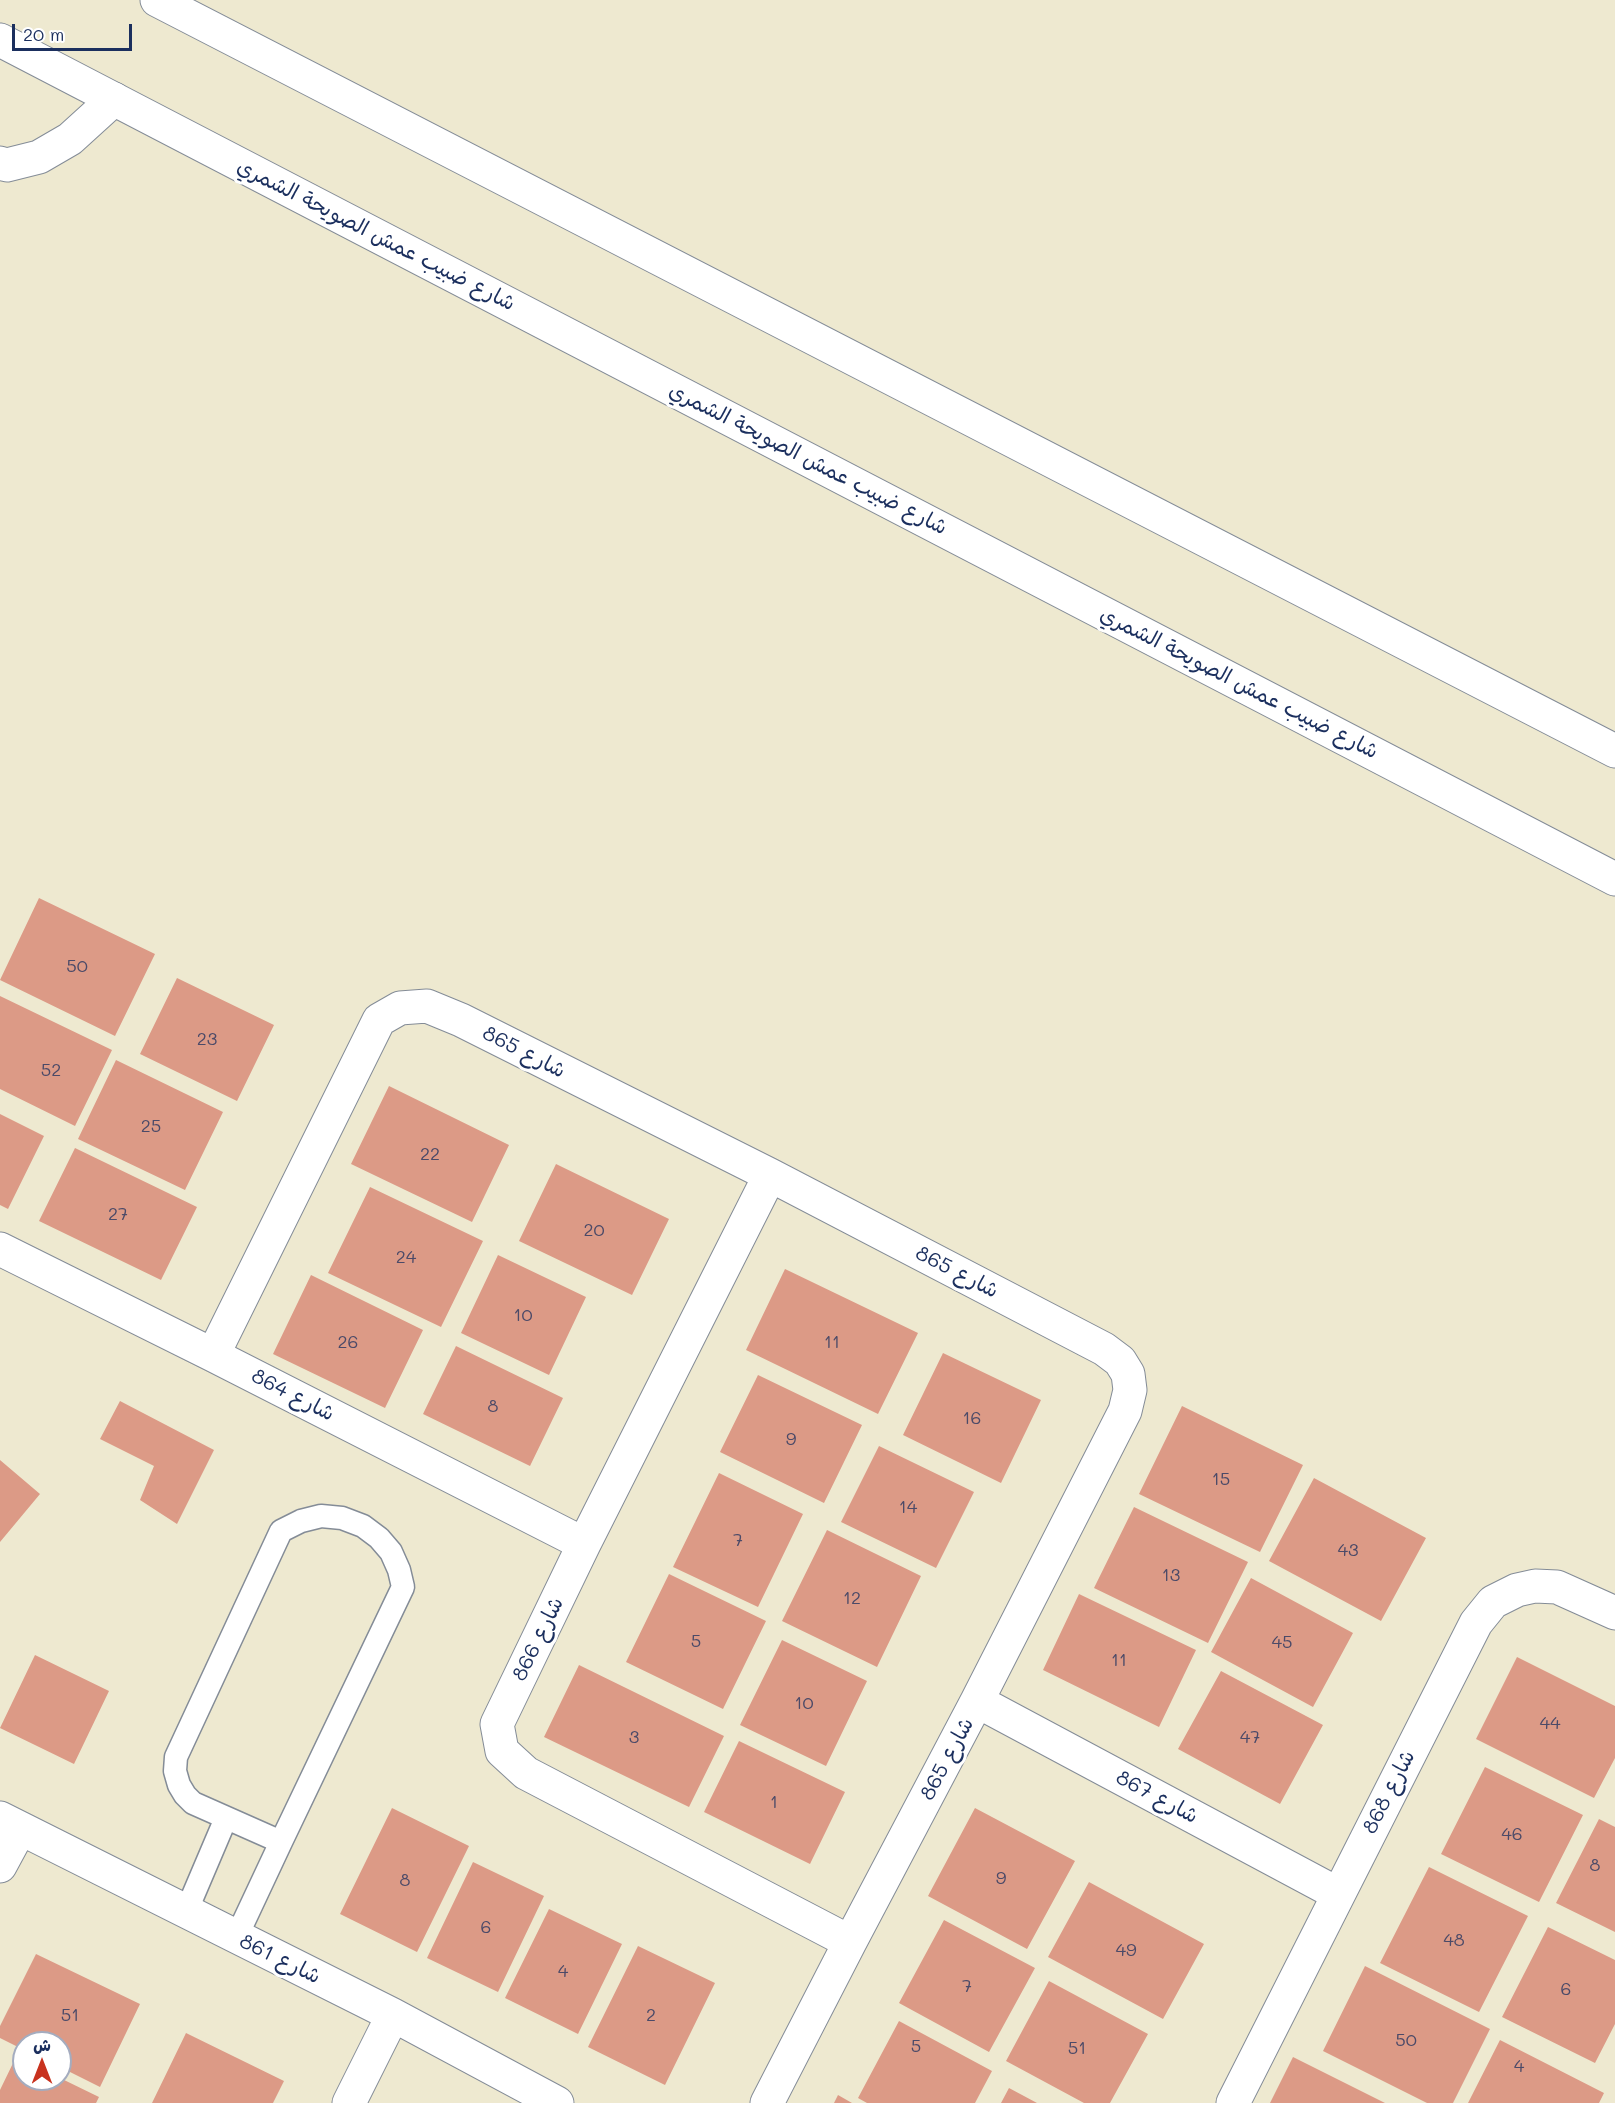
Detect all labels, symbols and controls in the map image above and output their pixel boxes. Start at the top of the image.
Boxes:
scale bar [15,12,135,50]
text: 20 m [23,22,64,46]
street label: شارع ضبيب عمش الصويحة الشمري [233,154,519,316]
street label: شارع ضبيب عمش الصويحة الشمري [665,378,951,540]
street label: شارع ضبيب عمش الصويحة الشمري [1096,602,1382,764]
house number: 50 [66,955,88,977]
street label: شارع 865 [478,1020,570,1084]
house number: 23 [197,1028,217,1050]
house number: 52 [41,1059,61,1081]
house number: 25 [141,1115,161,1137]
house number: 22 [420,1143,440,1165]
house number: 27 [108,1203,128,1225]
house number: 20 [583,1219,605,1241]
street label: شارع 865 [911,1240,1003,1304]
house number: 24 [396,1246,416,1268]
house number: 10 [513,1304,533,1326]
house number: 26 [338,1331,358,1353]
house number: 11 [824,1331,840,1353]
street label: شارع 864 [247,1363,339,1427]
house number: 8 [488,1395,498,1417]
house number: 16 [963,1407,981,1429]
house number: 9 [786,1428,796,1450]
house number: 15 [1212,1468,1230,1490]
house number: 14 [899,1496,917,1518]
house number: 7 [733,1529,743,1551]
house number: 43 [1337,1539,1359,1561]
house number: 13 [1162,1564,1180,1586]
house number: 12 [843,1587,861,1609]
street label: شارع 866 [507,1593,569,1685]
house number: 5 [691,1630,701,1652]
house number: 45 [1271,1631,1293,1653]
house number: 11 [1111,1649,1127,1671]
house number: 10 [794,1692,814,1714]
house number: 44 [1539,1712,1561,1734]
street label: شارع 865 [915,1713,979,1805]
house number: 3 [629,1726,639,1748]
house number: 47 [1240,1726,1260,1748]
street label: شارع 868 [1357,1746,1421,1838]
street label: شارع 867 [1112,1765,1202,1829]
house number: 1 [770,1791,778,1813]
house number: 46 [1501,1823,1523,1845]
house number: 8 [1590,1854,1600,1876]
house number: 9 [996,1867,1006,1889]
house number: 8 [400,1869,410,1891]
house number: 6 [481,1916,491,1938]
street label: شارع 861 [235,1929,325,1989]
house number: 48 [1443,1929,1465,1951]
house number: 49 [1115,1939,1137,1961]
house number: 4 [558,1960,568,1982]
house number: 7 [962,1975,972,1997]
house number: 6 [1561,1978,1571,2000]
house number: 51 [61,2004,79,2026]
house number: 2 [646,2004,656,2026]
house number: 50 [1395,2029,1417,2051]
north arrow [12,2031,72,2091]
text: ش [33,2034,51,2055]
house number: 5 [911,2035,921,2057]
house number: 51 [1068,2037,1086,2059]
house number: 4 [1514,2055,1524,2077]

